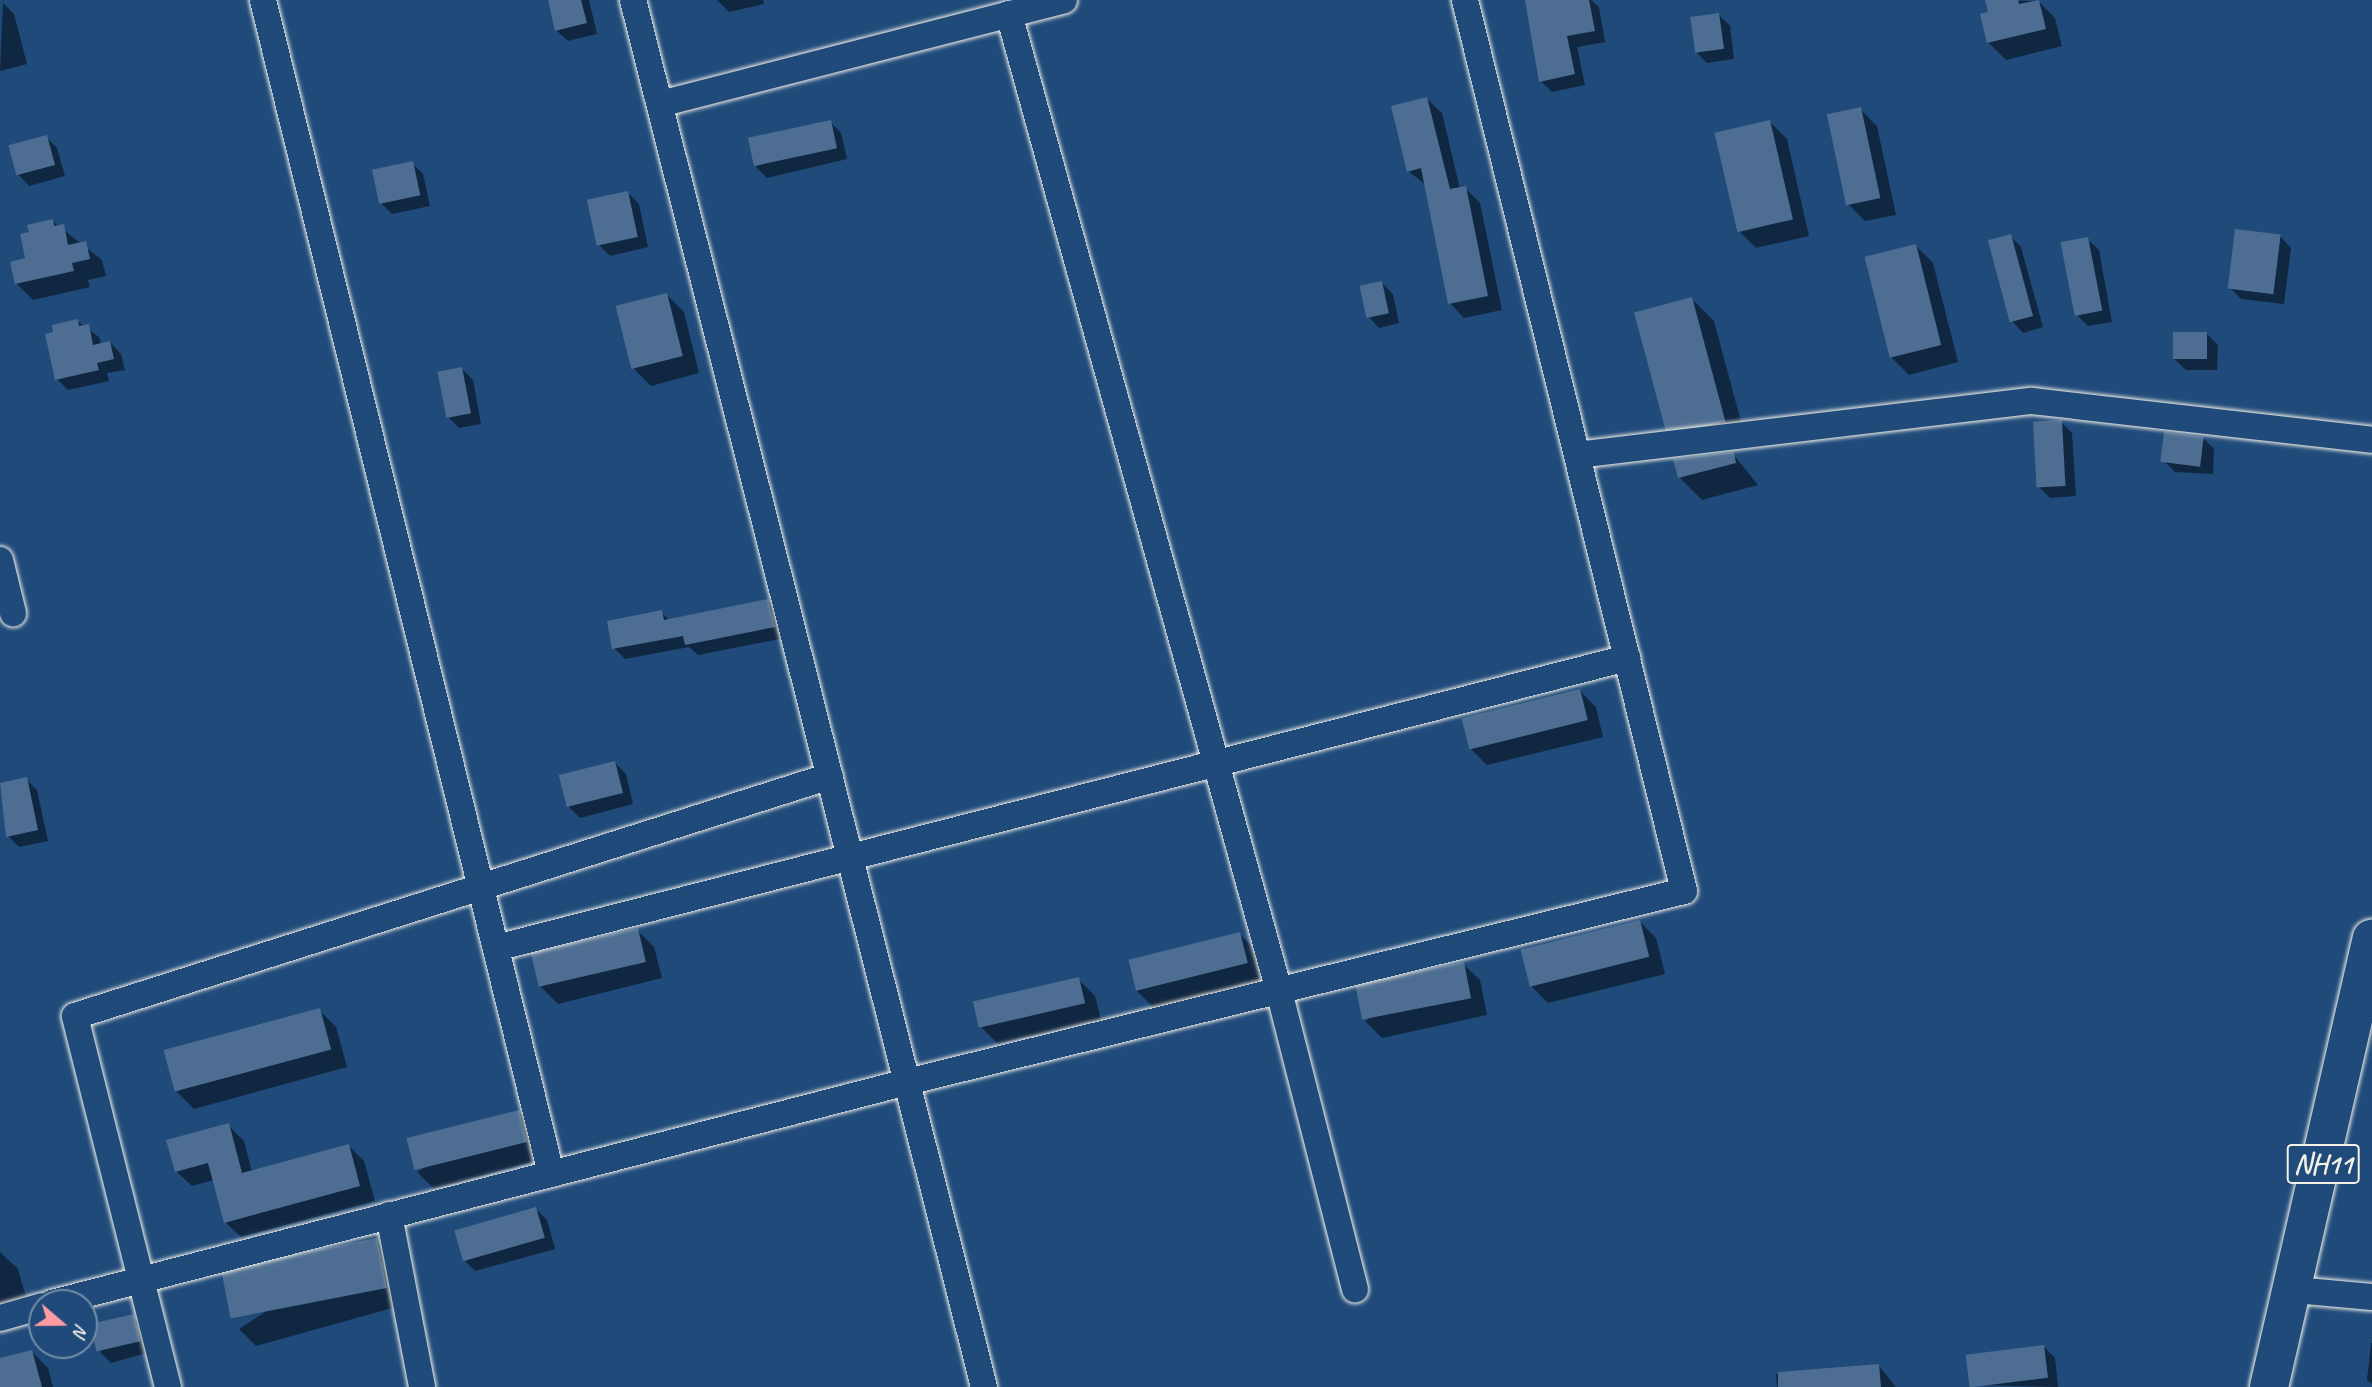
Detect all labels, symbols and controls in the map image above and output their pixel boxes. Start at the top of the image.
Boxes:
road number: NH11 [2286,1140,2360,1188]
north arrow [28,1289,98,1359]
text: N [68,1321,94,1340]

